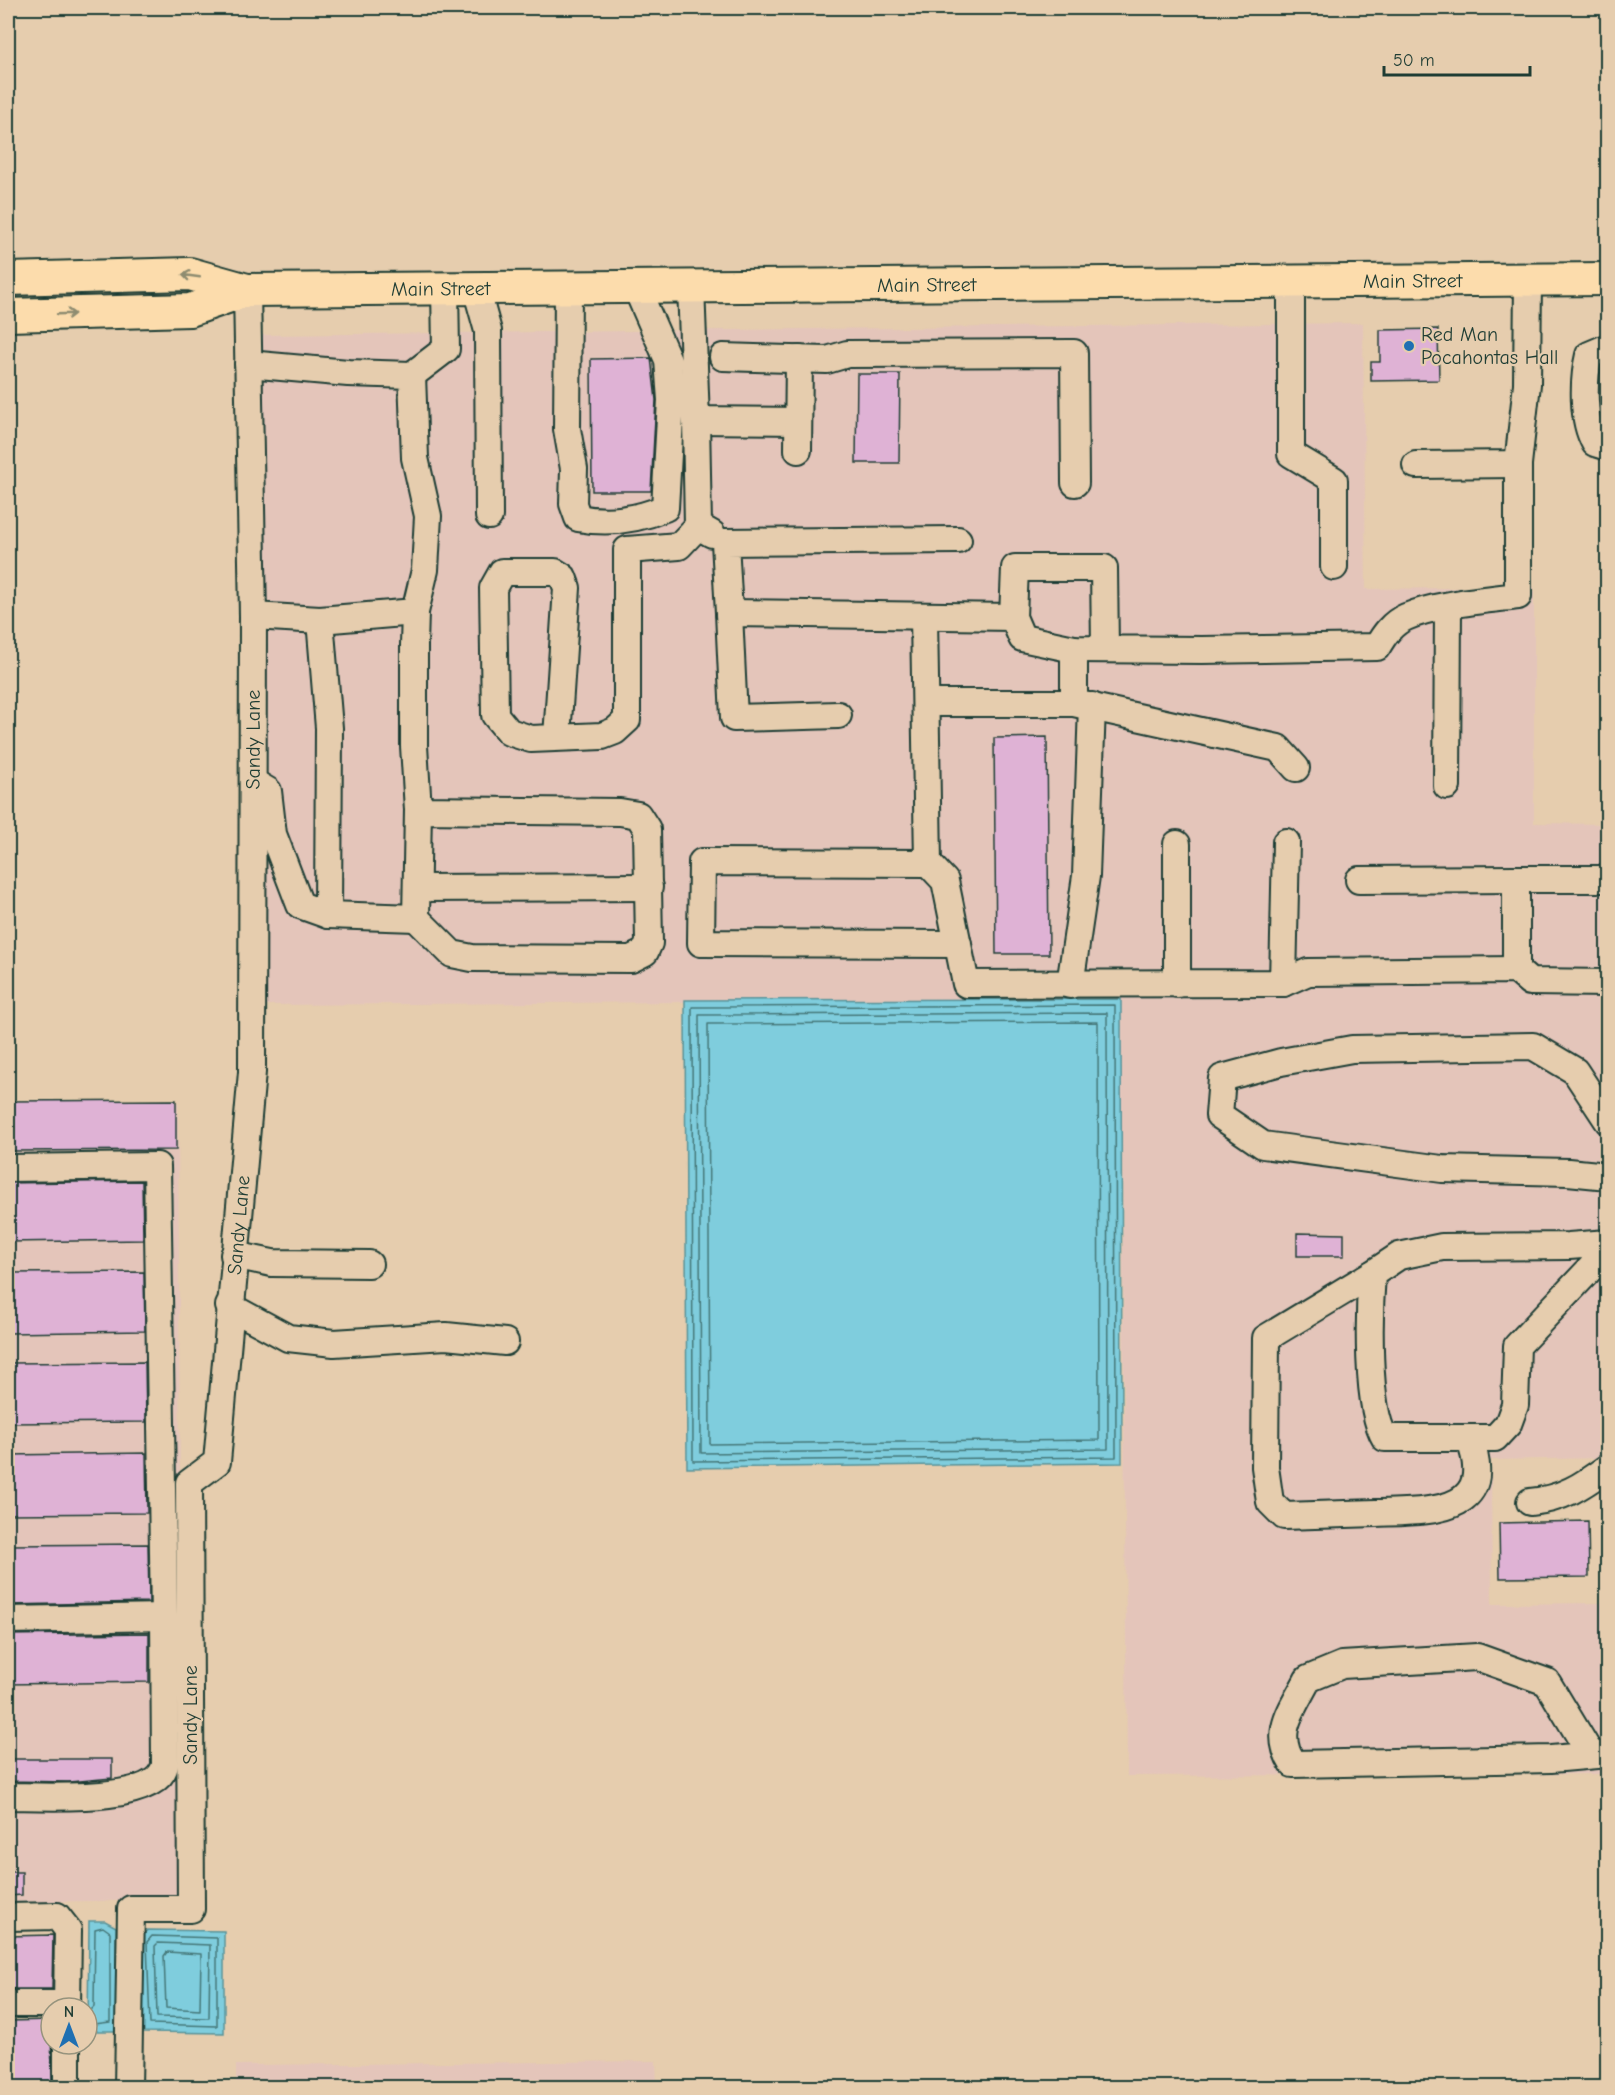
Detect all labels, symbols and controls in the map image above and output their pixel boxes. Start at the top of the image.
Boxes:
scale bar [1384,39,1530,77]
text: 50 m [1393,50,1435,71]
street label: Main Street [1363,269,1464,292]
one-way arrow [181,270,201,281]
street label: Main Street [877,273,978,296]
street label: Main Street [391,277,492,300]
one-way arrow [55,308,75,319]
place label: Red Man Pocahontas Hall [1421,323,1558,369]
marker: Red Man Pocahontas Hall [1402,339,1416,353]
street label: Sandy Lane [241,690,264,790]
street label: Sandy Lane [222,1174,254,1276]
street label: Sandy Lane [179,1665,202,1765]
north arrow [39,1996,99,2056]
text: N [64,2003,74,2021]

